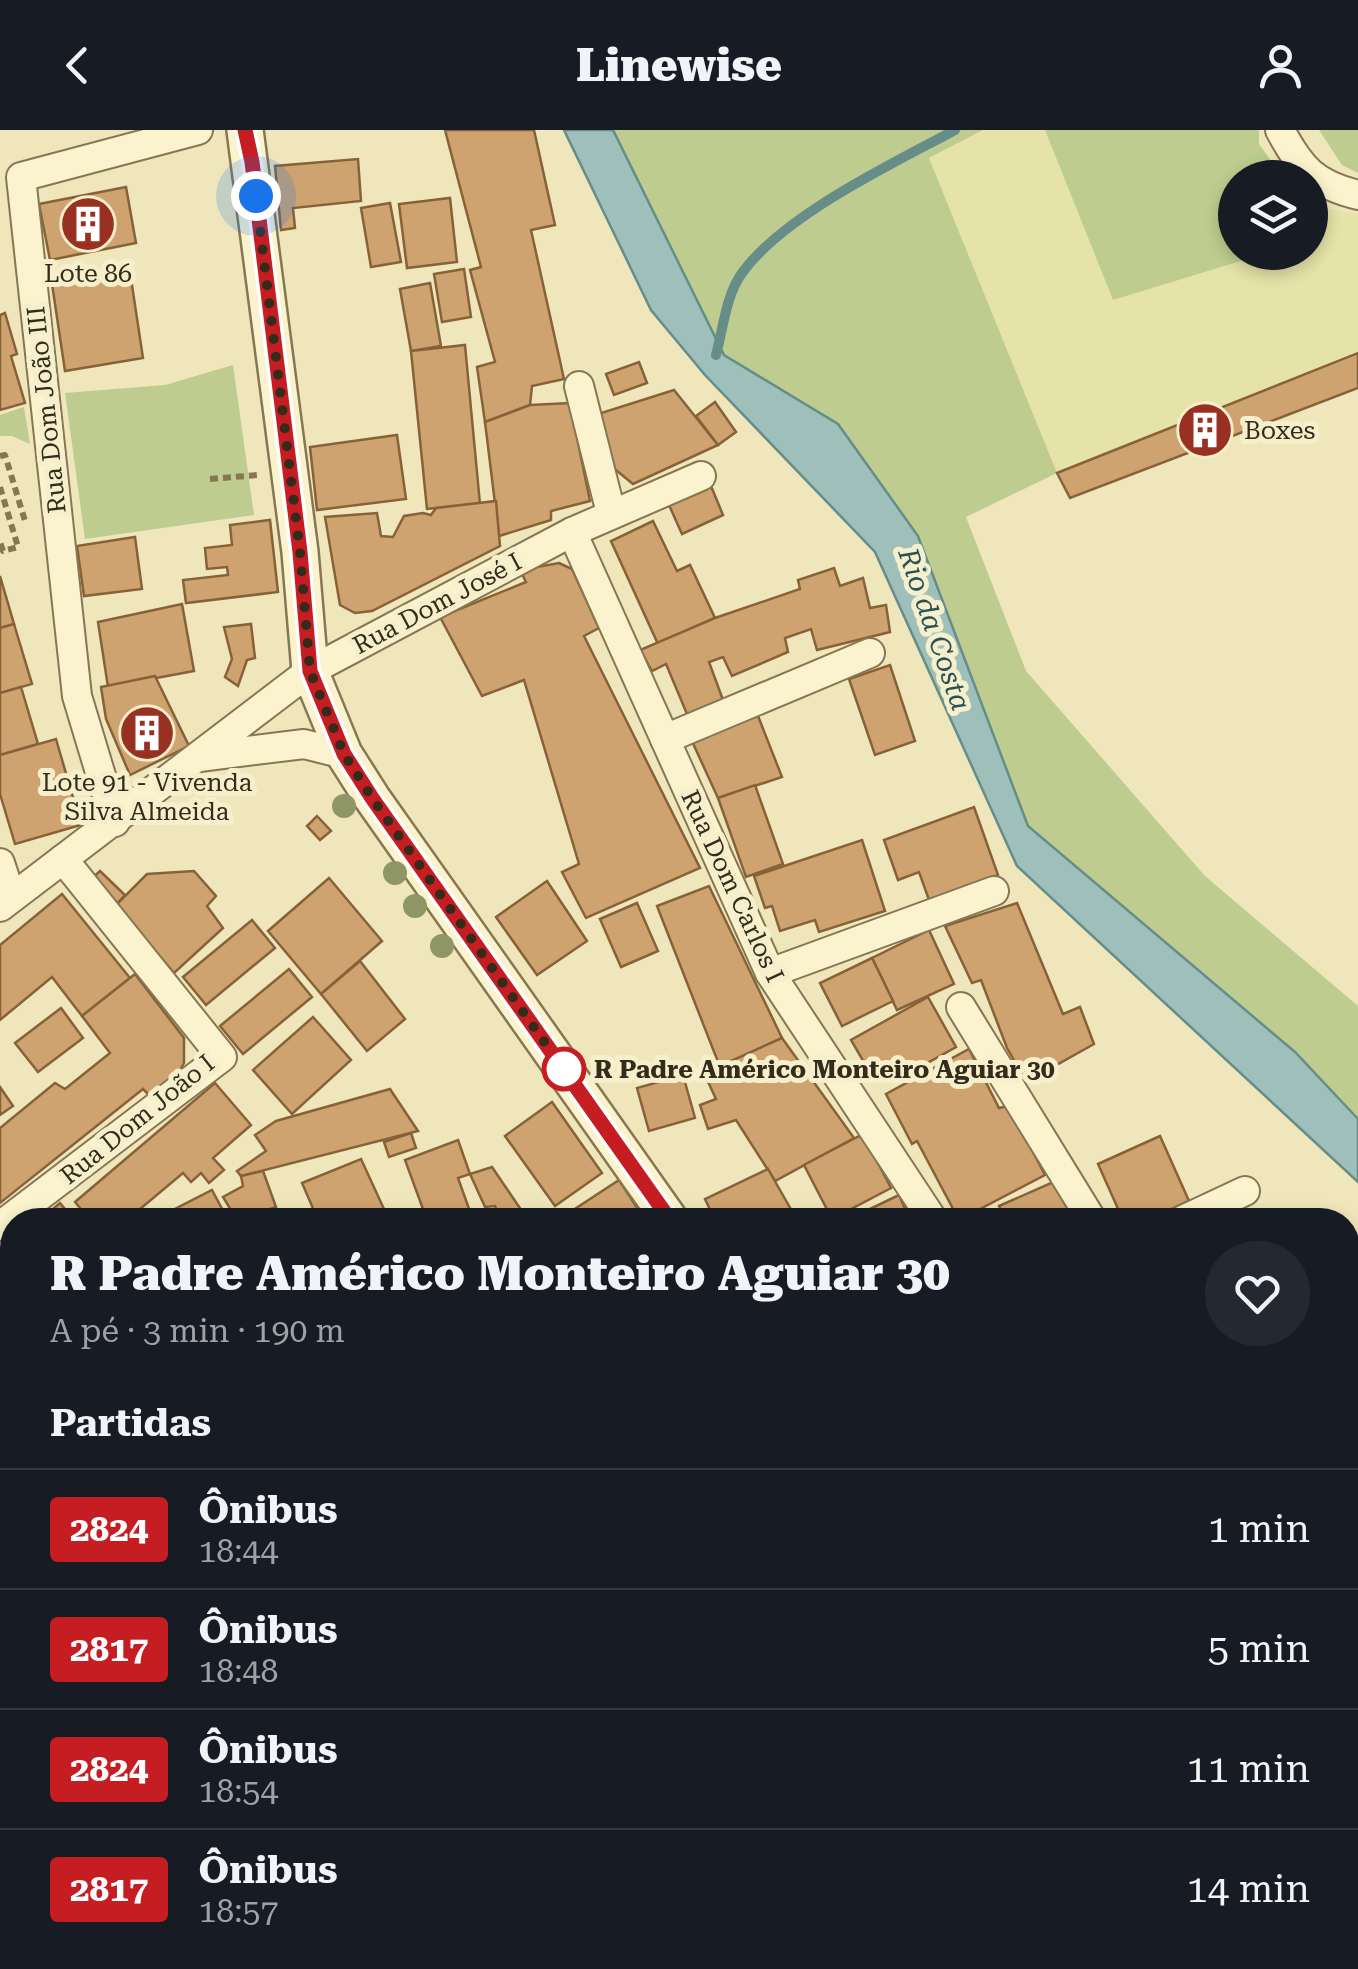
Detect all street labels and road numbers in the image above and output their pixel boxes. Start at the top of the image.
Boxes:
street label: Rua Dom João III [21,305,72,515]
street label: Rua Dom José I [348,547,526,660]
street label: Rua Dom Carlos I [675,786,790,987]
street label: Rua Dom João I [55,1048,220,1190]

